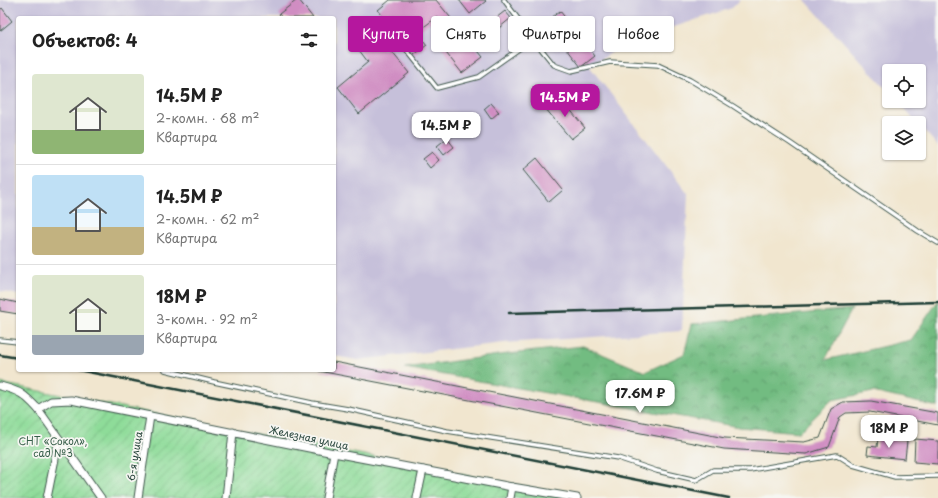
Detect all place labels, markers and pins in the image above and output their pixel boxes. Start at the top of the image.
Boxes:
pin: 14.5M ₽ [528,84,602,118]
pin: 14.5M ₽ [409,112,483,146]
pin: 17.6M ₽ [603,380,677,414]
pin: 18M ₽ [861,415,917,449]

